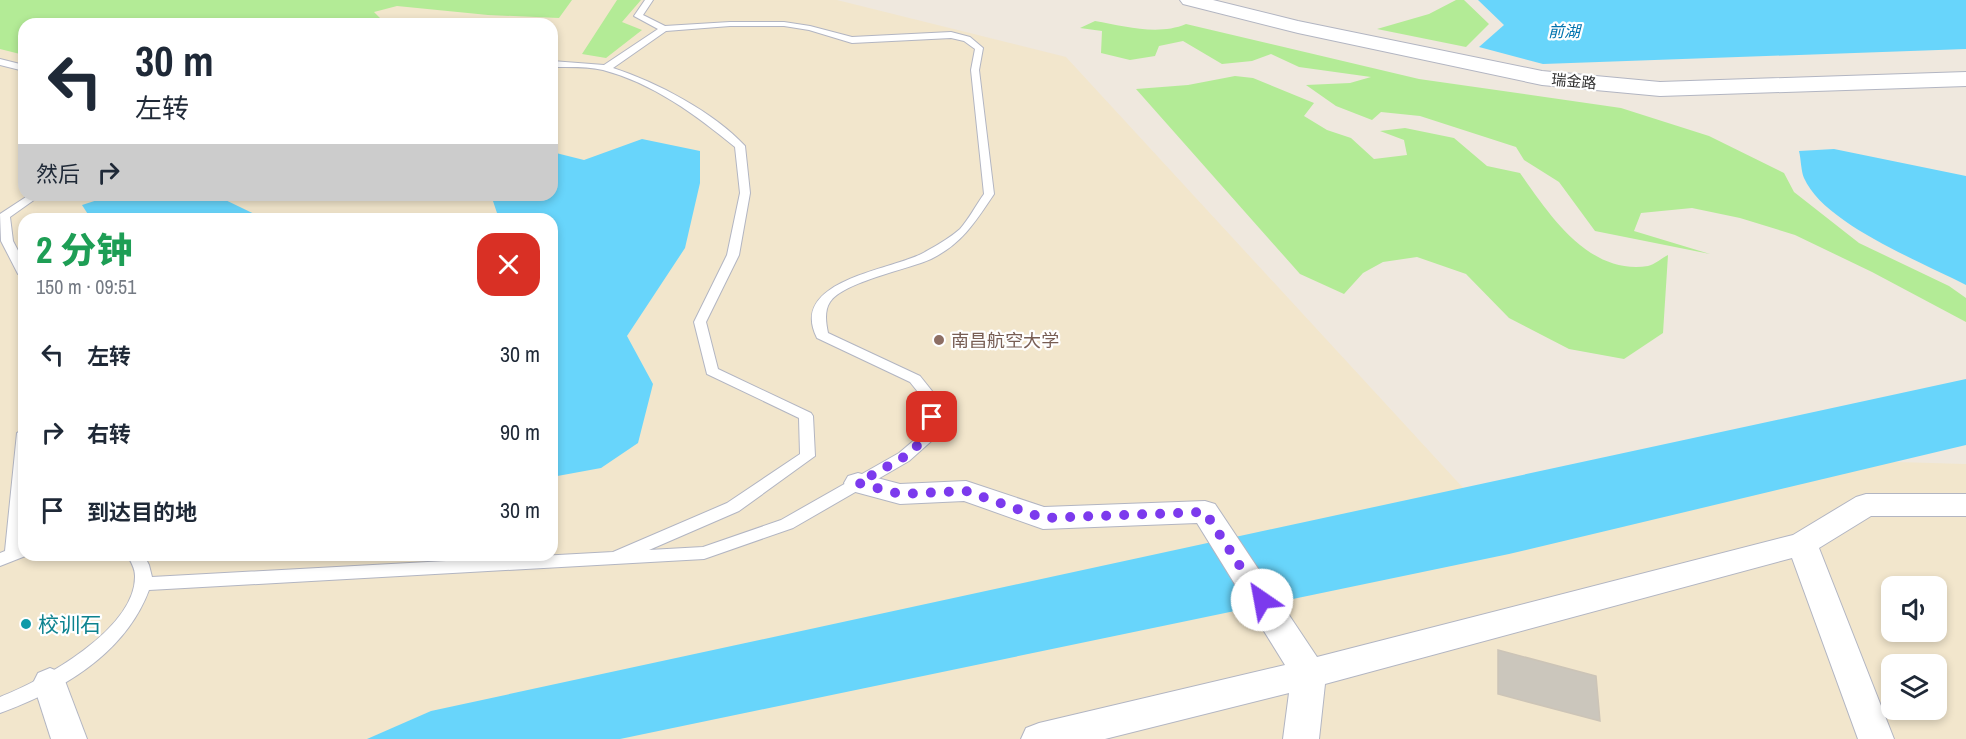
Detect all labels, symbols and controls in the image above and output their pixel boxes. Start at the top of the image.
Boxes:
water label: 前湖 [1548,20,1583,42]
text: 30 m [135,33,214,89]
icon: left [36,42,114,120]
street label: 瑞金路 [1551,69,1597,93]
text: 左转 [135,90,189,126]
icon: right [92,156,125,189]
text: 然后 [36,159,80,189]
text: 2 分钟 [36,226,133,274]
button: close [477,233,540,296]
text: 150 m · 09:51 [36,273,136,300]
place label: 南昌航空大学 [951,328,1059,353]
marker: 南昌航空大学 [932,333,946,347]
icon: left [36,338,69,371]
text: 30 m [500,339,540,369]
text: 左转 [87,341,131,371]
pin [906,391,957,442]
icon: arrive [915,400,948,433]
icon: right [36,416,69,449]
text: 90 m [500,417,540,447]
text: 右转 [87,419,131,449]
icon: arrive [36,494,69,527]
text: 30 m [500,495,540,525]
text: 到达目的地 [87,497,197,527]
position arrow [1230,568,1294,632]
map controls [1881,576,1947,720]
button: sound [1881,576,1947,642]
place label: 校训石 [38,610,101,639]
marker: 校训石 [19,617,33,631]
button: layers [1881,654,1947,720]

